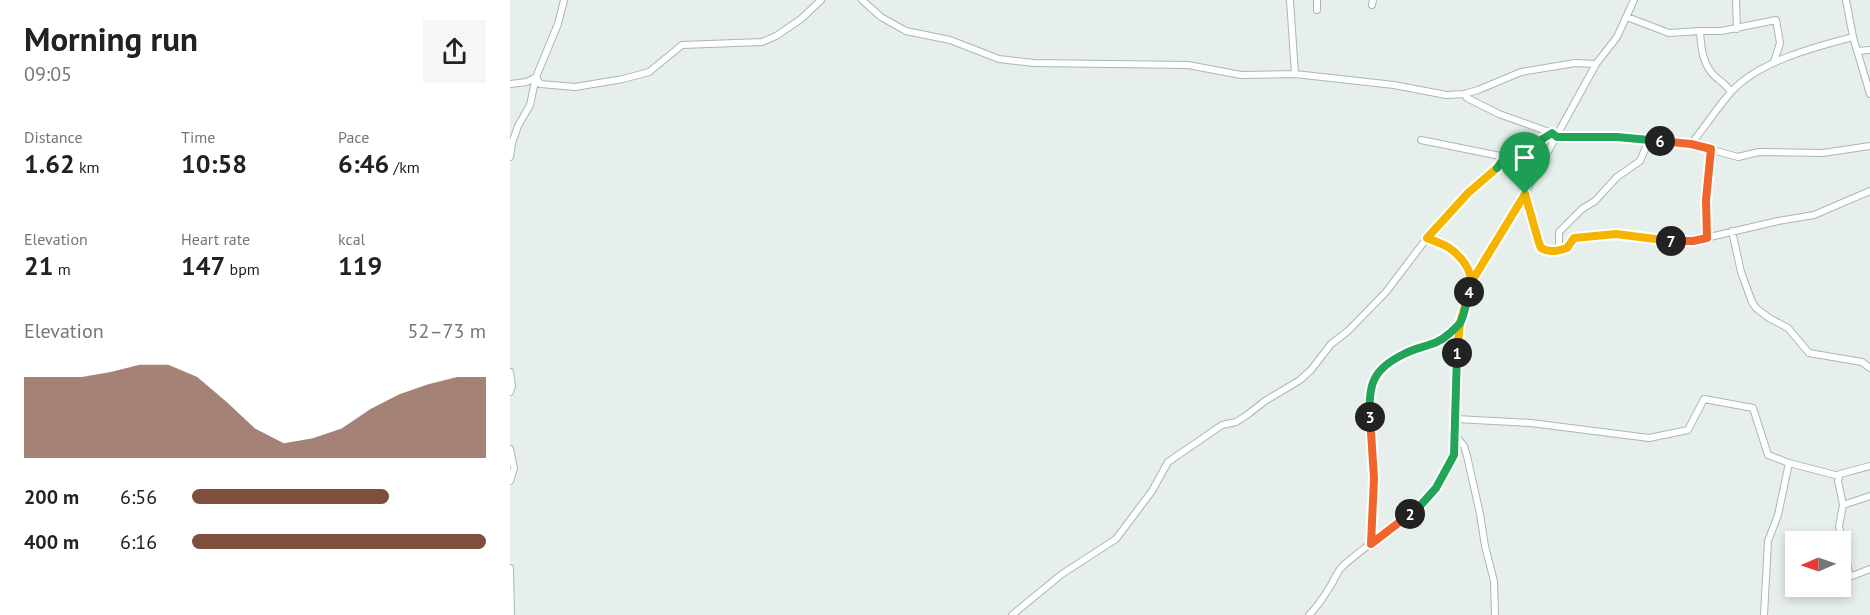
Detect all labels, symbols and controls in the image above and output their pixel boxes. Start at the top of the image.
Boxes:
text: Morning run [24,17,198,60]
button: share [423,20,486,83]
text: 09:05 [24,61,72,87]
pin: 6 [1645,126,1675,156]
text: Distance [24,127,83,147]
text: Time [181,127,215,147]
text: Pace [338,127,369,147]
text: 6 [1655,131,1665,151]
pin [1499,132,1550,194]
icon: arrive [1508,141,1541,174]
text: 1.62 [24,147,75,180]
text: 10:58 [181,147,247,180]
text: 6:46 [338,147,389,180]
text: km [75,157,100,177]
text: /km [389,157,420,177]
pin: 7 [1656,226,1686,256]
text: Elevation [24,229,88,249]
text: Heart rate [181,229,250,249]
text: kcal [338,229,365,249]
text: 7 [1666,231,1676,251]
text: 21 [24,249,53,282]
text: 147 [181,249,225,282]
text: 119 [338,249,382,282]
text: m [53,259,71,279]
text: bpm [225,259,260,279]
pin: 4 [1454,277,1484,307]
text: 4 [1464,282,1474,302]
text: Elevation [24,318,104,344]
text: 52–73 m [408,318,486,344]
pin: 1 [1442,338,1472,368]
text: 1 [1452,343,1462,363]
pin: 3 [1355,402,1385,432]
text: 3 [1365,407,1375,427]
text: 200 m [24,484,79,510]
text: 6:56 [120,484,157,510]
pin: 2 [1395,499,1425,529]
text: 2 [1405,504,1415,524]
text: 400 m [24,529,79,555]
text: 6:16 [120,529,157,555]
north arrow [1785,531,1851,597]
map controls [1785,531,1851,597]

